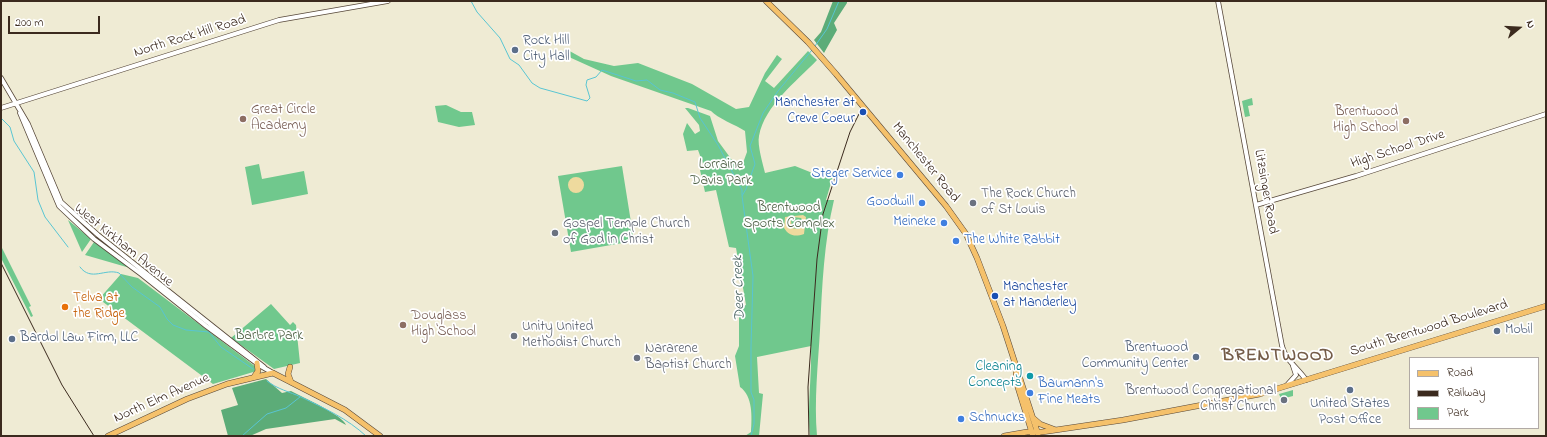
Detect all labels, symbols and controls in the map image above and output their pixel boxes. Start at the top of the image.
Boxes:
scale bar [10,8,102,34]
north arrow [1499,8,1539,48]
street label: North Rock Hill Road [132,12,248,62]
text: 200 m [15,14,44,32]
text: N [1522,18,1539,30]
place label: Rock Hill City Hall [523,34,570,66]
marker: Rock Hill City Hall [510,45,520,55]
place label: Manchester at Creve Coeur [775,96,855,128]
place label: Great Circle Academy [251,103,316,136]
place label: Brentwood High School [1333,105,1398,138]
marker: Manchester at Creve Coeur [858,107,868,117]
marker: Great Circle Academy [238,114,248,124]
marker: Brentwood High School [1401,116,1411,126]
street label: Manchester Road [887,119,963,207]
street label: High School Drive [1349,127,1447,173]
street label: Litzsinger Road [1249,148,1281,236]
park label: Lorraine Davis Park [690,158,752,190]
place label: Steger Service [812,167,892,183]
marker: Steger Service [895,170,905,180]
place label: The Rock Church of St Louis [981,187,1076,220]
place label: Goodwill [866,195,914,211]
marker: Goodwill [917,198,927,208]
marker: The Rock Church of St Louis [968,198,978,208]
street label: West Kirkham Avenue [70,201,176,291]
park label: Brentwood Sports Complex [743,201,835,234]
place label: Meineke [893,215,936,231]
place label: Gospel Temple Church of God in Christ [563,217,690,250]
marker: Meineke [939,218,949,228]
marker: Gospel Temple Church of God in Christ [550,228,560,238]
place label: The White Rabbit [964,233,1060,249]
marker: The White Rabbit [951,236,961,246]
water label: Deer Creek [730,255,750,321]
place label: Manchester at Manderley [1003,280,1077,312]
place label: Telva at the Ridge [73,291,125,324]
marker: Manchester at Manderley [990,291,1000,301]
street label: South Brentwood Boulevard [1348,297,1510,361]
marker: Telva at the Ridge [60,302,70,312]
place label: Douglass High School [411,309,476,342]
marker: Douglass High School [398,320,408,330]
place label: Unity United Methodist Church [522,320,621,352]
place label: Mobil [1505,323,1533,339]
marker: Mobil [1492,326,1502,336]
park label: Barbre Park [235,329,303,345]
place label: Bardol Law Firm, LLC [20,331,138,347]
marker: Unity United Methodist Church [509,331,519,341]
marker: Bardol Law Firm, LLC [7,334,17,344]
place label: Brentwood Community Center [1082,341,1188,374]
place label: Nararene Baptist Church [645,342,732,374]
district label: BRENTWOOD [1222,346,1334,368]
marker: Brentwood Community Center [1191,352,1201,362]
marker: Nararene Baptist Church [632,353,642,363]
legend [1409,357,1539,429]
place label: Cleaning Concepts [968,360,1022,392]
text: Road [1447,364,1473,382]
street label: North Elm Avenue [112,370,212,428]
marker: Cleaning Concepts [1025,371,1035,381]
place label: Baumann's Fine Meats [1038,377,1104,410]
place label: Brentwood Congregational Christ Church [1125,384,1276,416]
text: Railway [1447,384,1485,402]
marker: United States Post Office [1345,385,1355,395]
marker: Baumann's Fine Meats [1025,388,1035,398]
marker: Brentwood Congregational Christ Church [1279,395,1289,405]
place label: United States Post Office [1310,397,1390,430]
text: Park [1447,404,1469,422]
place label: Schnucks [969,411,1025,427]
marker: Schnucks [956,414,966,424]

